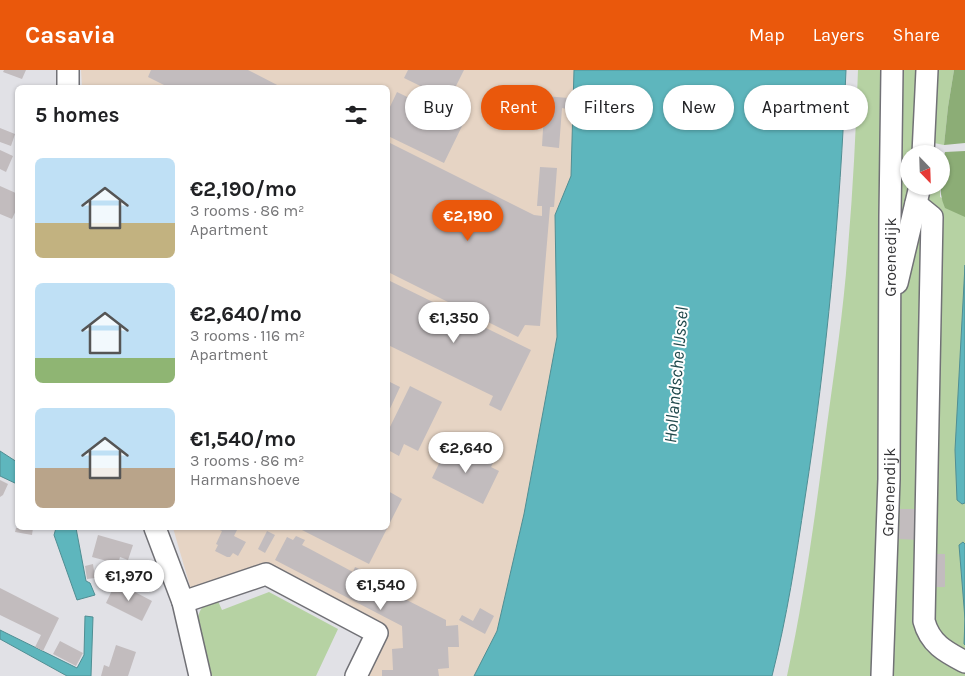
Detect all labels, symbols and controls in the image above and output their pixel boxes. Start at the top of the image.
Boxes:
text: Casavia [25,21,115,49]
text: Map [749,24,785,46]
text: Layers [813,24,865,46]
text: Share [893,24,940,46]
chip: Buy [405,85,471,130]
chip: Rent [481,85,555,130]
chip: Filters [565,85,653,130]
chip: New [663,85,734,130]
chip: Apartment [744,85,868,130]
icon: filters [342,101,370,129]
text: 5 homes [35,103,120,127]
north arrow [900,145,950,195]
map controls [900,145,950,195]
text: €2,190/mo [190,177,297,201]
icon: home [75,178,135,238]
pin: €2,190 [427,200,509,242]
text: 3 rooms · 86 m² [190,201,305,220]
text: €2,190 [443,206,493,225]
street label: Groenedijk [881,217,900,297]
text: Apartment [190,220,268,239]
text: €2,640/mo [190,302,302,326]
pin: €1,350 [413,302,495,344]
icon: home [75,303,135,363]
water label: Hollandsche IJssel [659,305,693,444]
text: €1,350 [429,308,479,327]
text: 3 rooms · 116 m² [190,326,305,345]
text: Apartment [190,345,268,364]
text: €1,540/mo [190,427,296,451]
icon: home [75,428,135,488]
pin: €2,640 [425,432,507,474]
text: €2,640 [439,438,493,457]
street label: Groenendijk [878,448,899,537]
text: 3 rooms · 86 m² [190,451,305,470]
text: Harmanshoeve [190,470,300,489]
pin: €1,970 [88,560,170,602]
text: €1,970 [105,566,153,585]
pin: €1,540 [340,568,422,611]
text: €1,540 [357,575,405,594]

